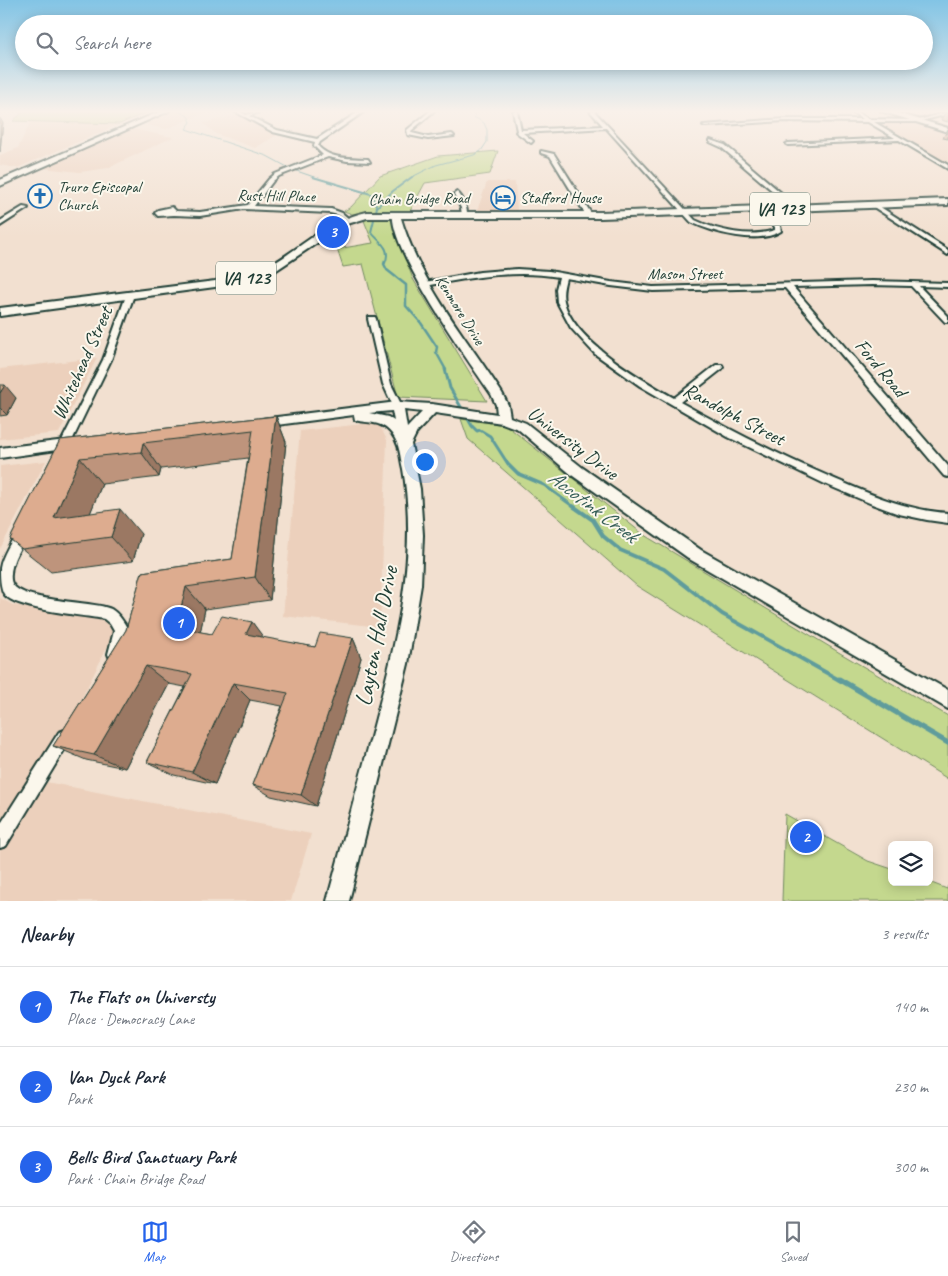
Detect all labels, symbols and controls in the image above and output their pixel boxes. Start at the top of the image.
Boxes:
search box [15,15,933,70]
icon: search [33,29,61,57]
text: Search here [73,31,150,55]
place label: Truro Episcopal Church [58,177,144,215]
church icon: Truro Episcopal Church [27,183,53,209]
street label: Rust Hill Place [237,185,317,207]
hotel icon: Stafford House [490,185,516,211]
street label: Chain Bridge Road [368,188,472,210]
place label: Stafford House [520,188,603,208]
road number: VA 123 [750,192,810,225]
pin: 3 [317,213,349,251]
road number: VA 123 [216,262,276,294]
street label: Mason Street [647,264,724,284]
street label: Kenmore Drive [431,271,490,350]
street label: Whitehead Street [46,300,119,424]
street label: Ford Road [849,334,915,405]
street label: Randolph Street [679,377,791,452]
street label: University Drive [523,401,625,486]
your location [412,449,438,475]
water label: Accotink Creek [543,464,645,550]
street label: Layton Hall Drive [348,561,405,708]
pin: 1 [163,604,195,642]
pin: 2 [790,818,822,856]
map controls [888,841,933,886]
button: layers [888,841,933,886]
text: Nearby [20,921,73,947]
text: 3 results [881,924,928,944]
text: The Flats on Universty [67,985,215,1009]
text: 1 [32,997,40,1017]
text: 140 m [894,997,928,1017]
text: Place · Democracy Lane [67,1009,194,1029]
text: Van Dyck Park [67,1065,165,1089]
text: 2 [32,1077,40,1097]
text: 230 m [894,1077,928,1097]
text: Park [67,1089,92,1109]
text: Bells Bird Sanctuary Park [67,1145,236,1169]
text: 3 [32,1157,40,1177]
text: 300 m [894,1157,928,1177]
text: Park · Chain Bridge Road [67,1169,204,1189]
tab: Map [141,1218,169,1265]
tab: Directions [450,1218,498,1265]
tab: Saved [779,1218,807,1265]

